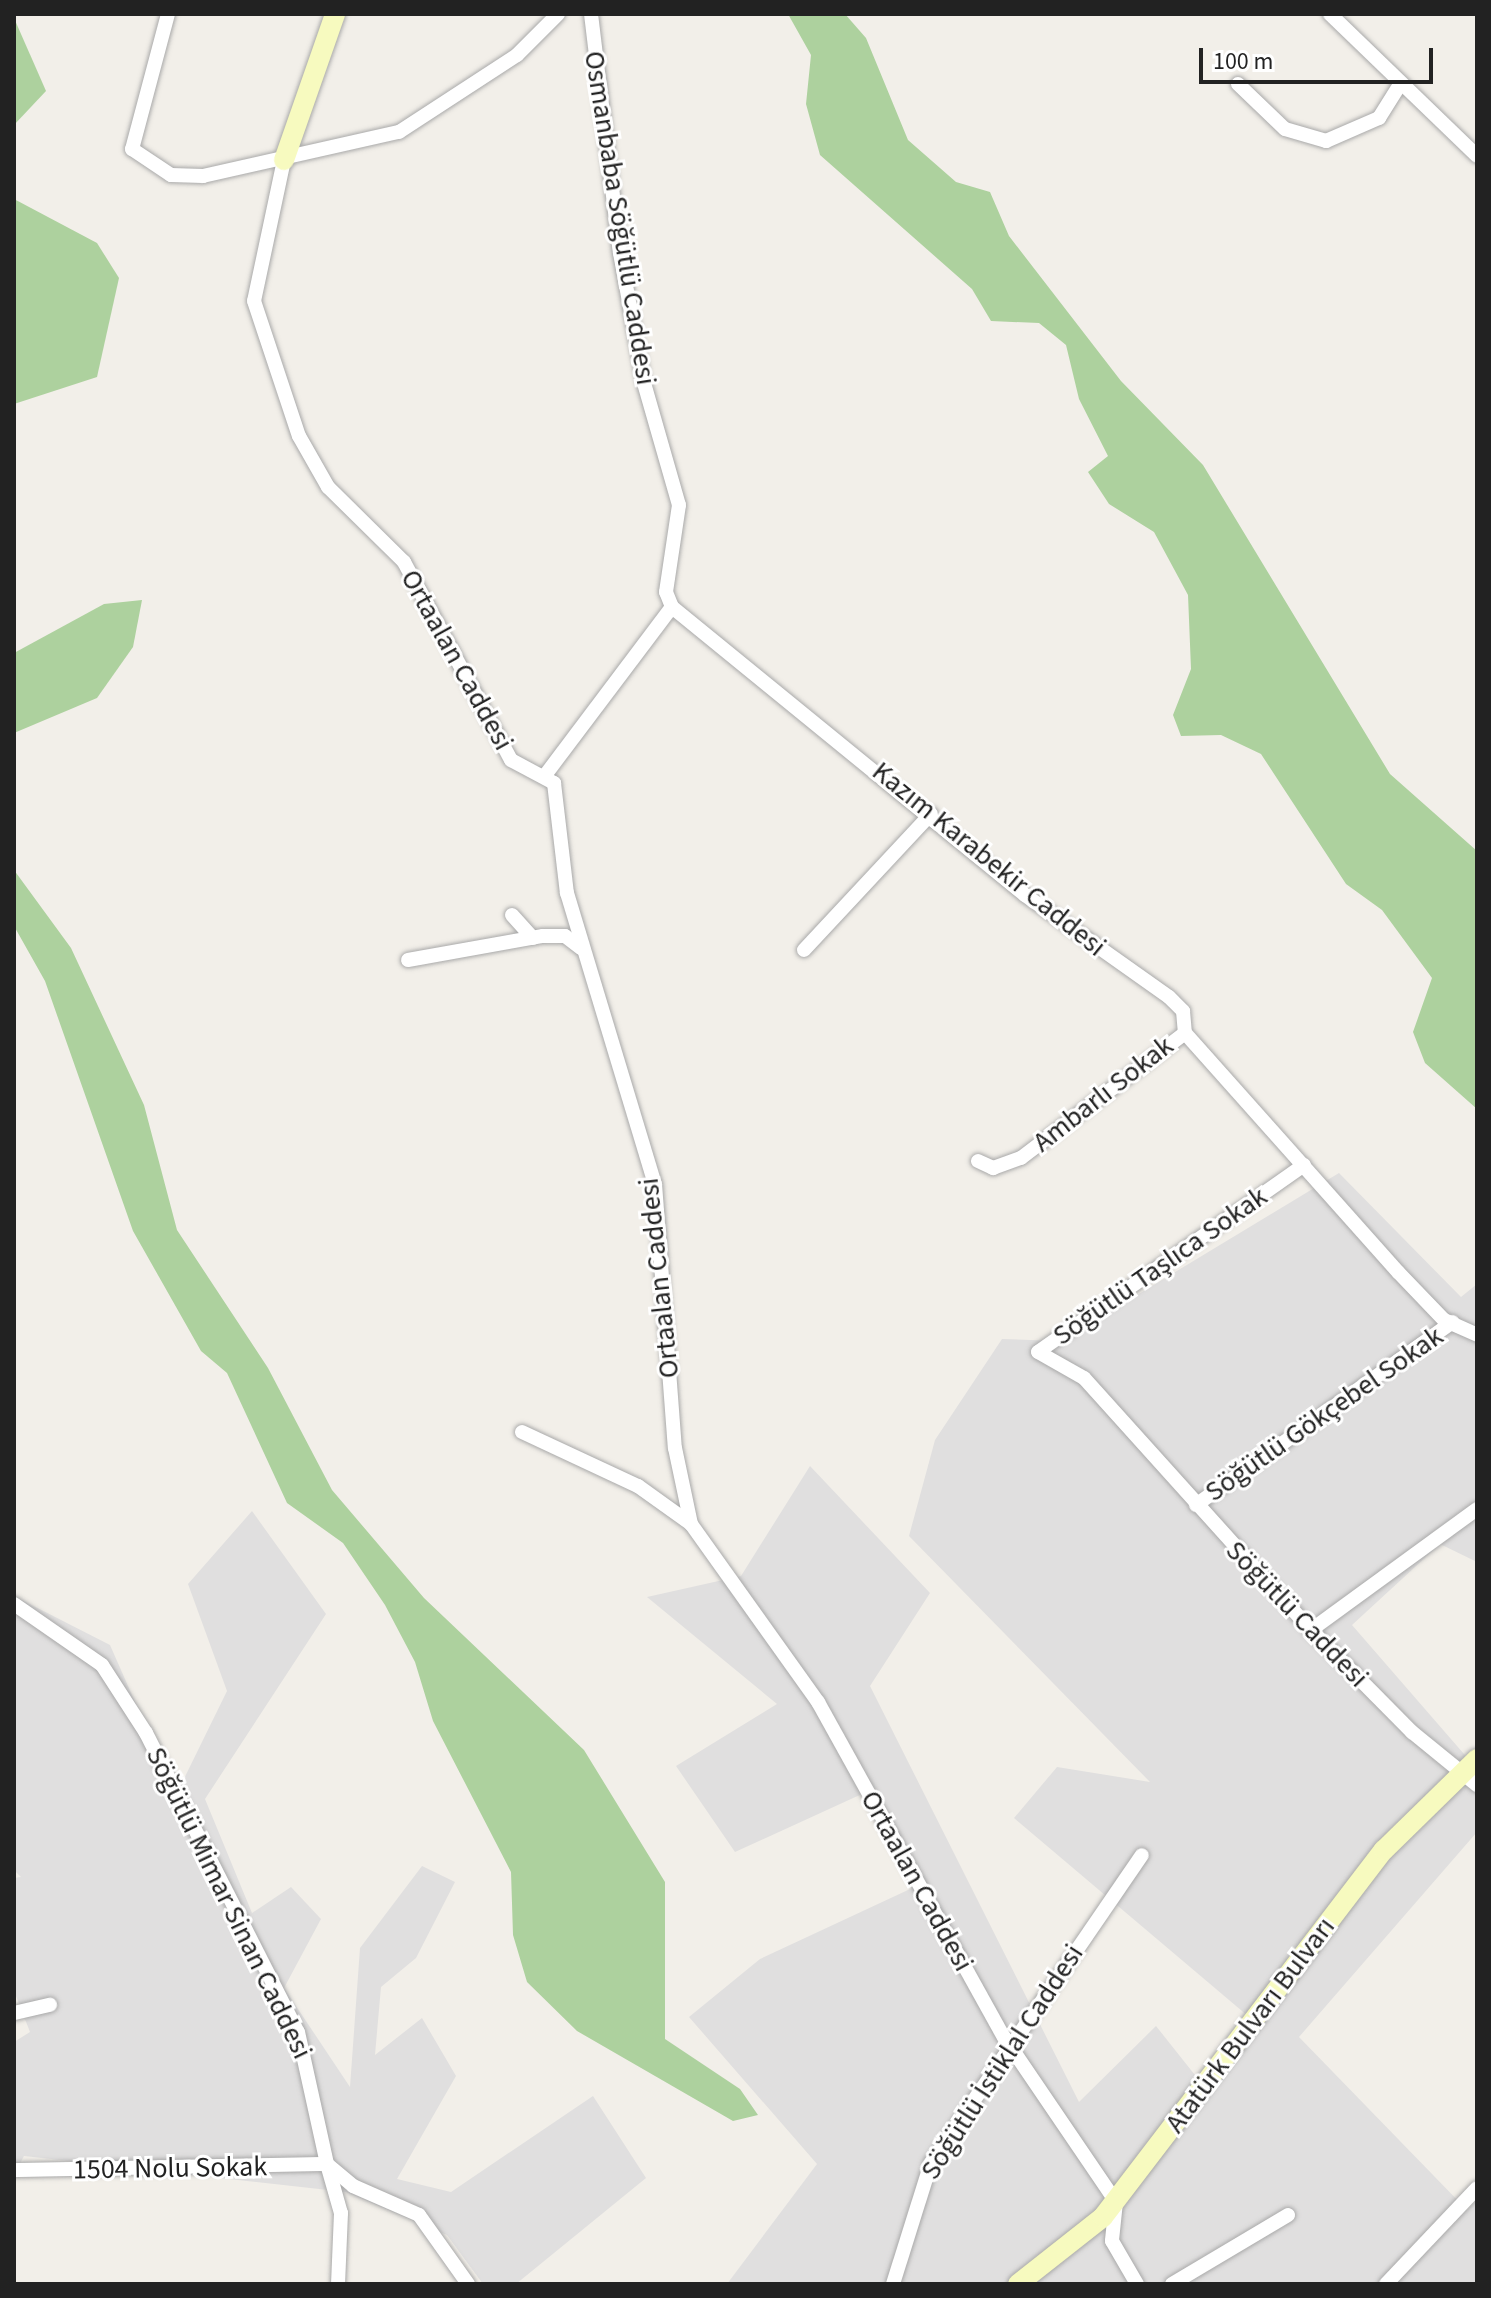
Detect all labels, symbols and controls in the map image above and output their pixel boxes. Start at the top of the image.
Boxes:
scale bar [1203,32,1437,82]
text: 100 m [1213,44,1273,79]
street label: Osmanbaba Söğütlü Caddesi [577,49,663,387]
street label: Ortaalan Caddesi [394,564,520,756]
street label: Kazım Karabekir Caddesi [866,755,1112,963]
street label: Ambarlı Sokak [1026,1029,1180,1159]
street label: Ortaalan Caddesi [632,1176,686,1380]
street label: Söğütlü Taşlıca Sokak [1046,1179,1274,1353]
street label: Söğütlü Gökçebel Sokak [1199,1319,1449,1509]
street label: Söğütlü Caddesi [1219,1534,1375,1694]
street label: Söğütlü Mimar Sinan Caddesi [139,1742,319,2064]
street label: Ortaalan Caddesi [854,1785,980,1977]
street label: Atatürk Bulvarı Bulvarı [1158,1911,1342,2139]
street label: Söğütlü İstiklal Caddesi [913,1938,1091,2186]
street label: 1504 Nolu Sokak [73,2150,267,2186]

